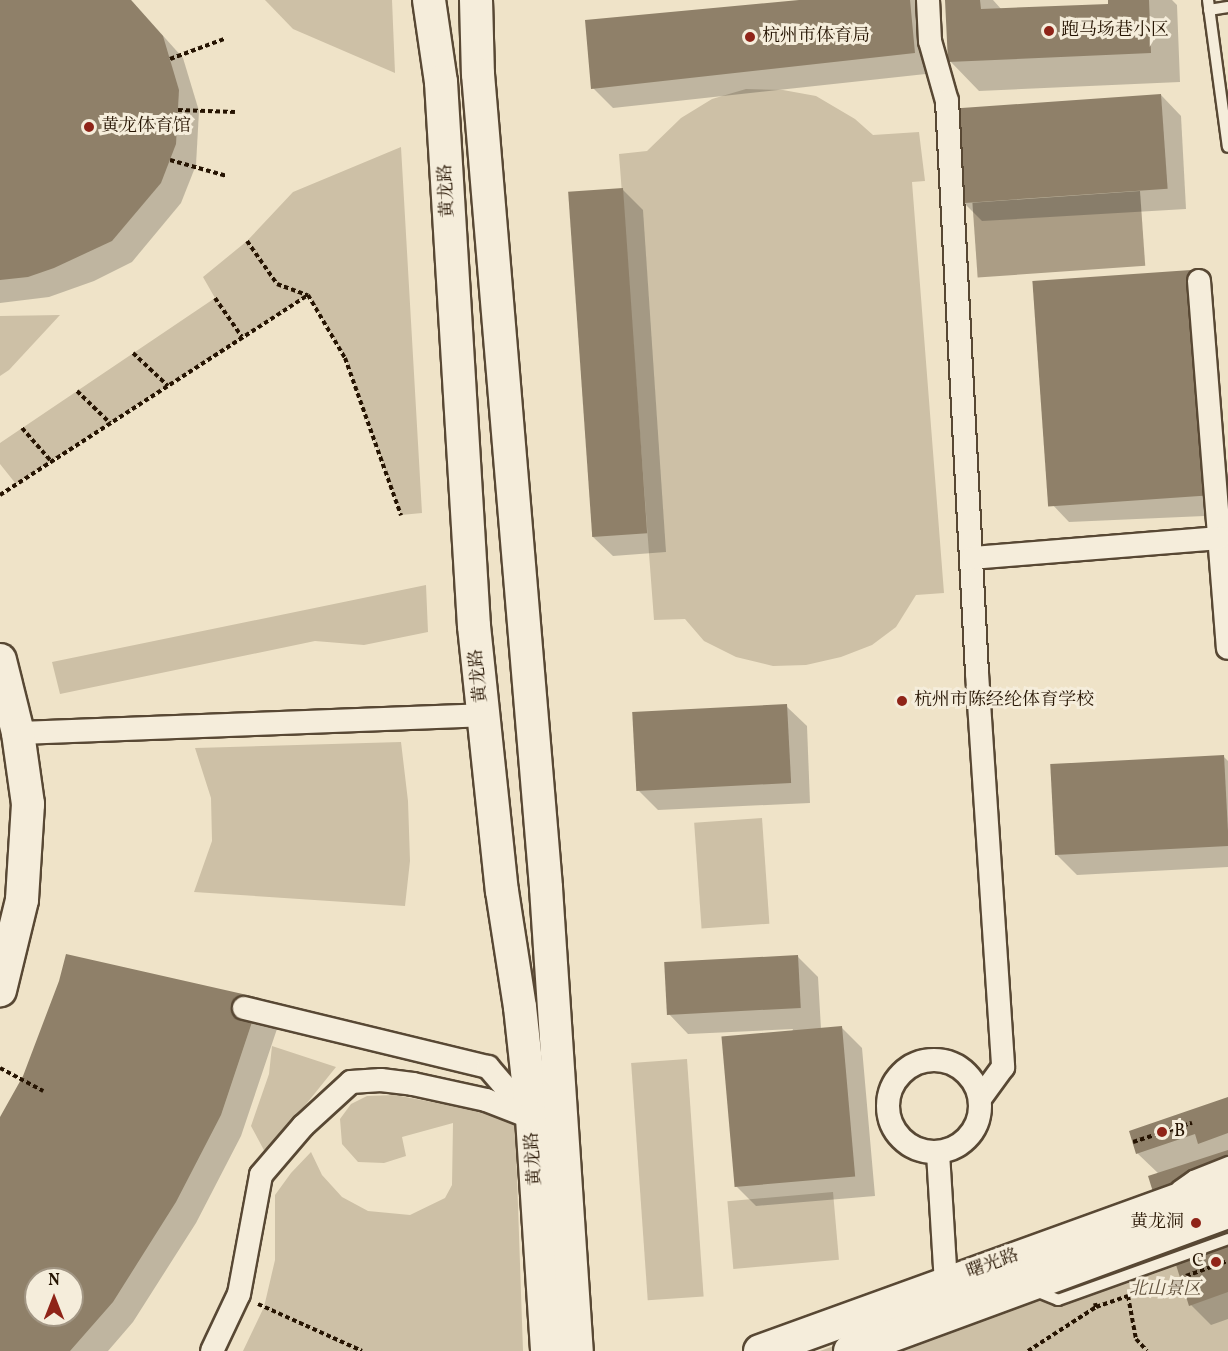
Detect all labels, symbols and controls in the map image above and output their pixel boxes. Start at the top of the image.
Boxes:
place label: 跑马场巷小区 [1061,20,1169,42]
marker: 跑马场巷小区 [1042,24,1056,38]
place label: 杭州市体育局 [762,26,870,48]
marker: 杭州市体育局 [743,30,757,44]
place label: 黄龙体育馆 [101,116,191,138]
marker: 黄龙体育馆 [82,120,96,134]
street label: 黄龙路 [436,163,460,219]
street label: 黄龙路 [466,648,494,704]
place label: 杭州市陈经纶体育学校 [914,690,1094,712]
marker: 杭州市陈经纶体育学校 [895,694,909,708]
place label: B [1174,1121,1185,1143]
marker: B [1155,1125,1169,1139]
street label: 黄龙路 [522,1131,548,1187]
place label: 黄龙洞 [1130,1212,1184,1234]
marker: 黄龙洞 [1189,1216,1203,1230]
street label: 曙光路 [964,1246,1022,1284]
place label: C [1192,1251,1204,1273]
marker: C [1209,1255,1223,1269]
north arrow [24,1267,84,1327]
text: N [48,1270,60,1292]
park label: 北山景区 [1129,1279,1201,1301]

